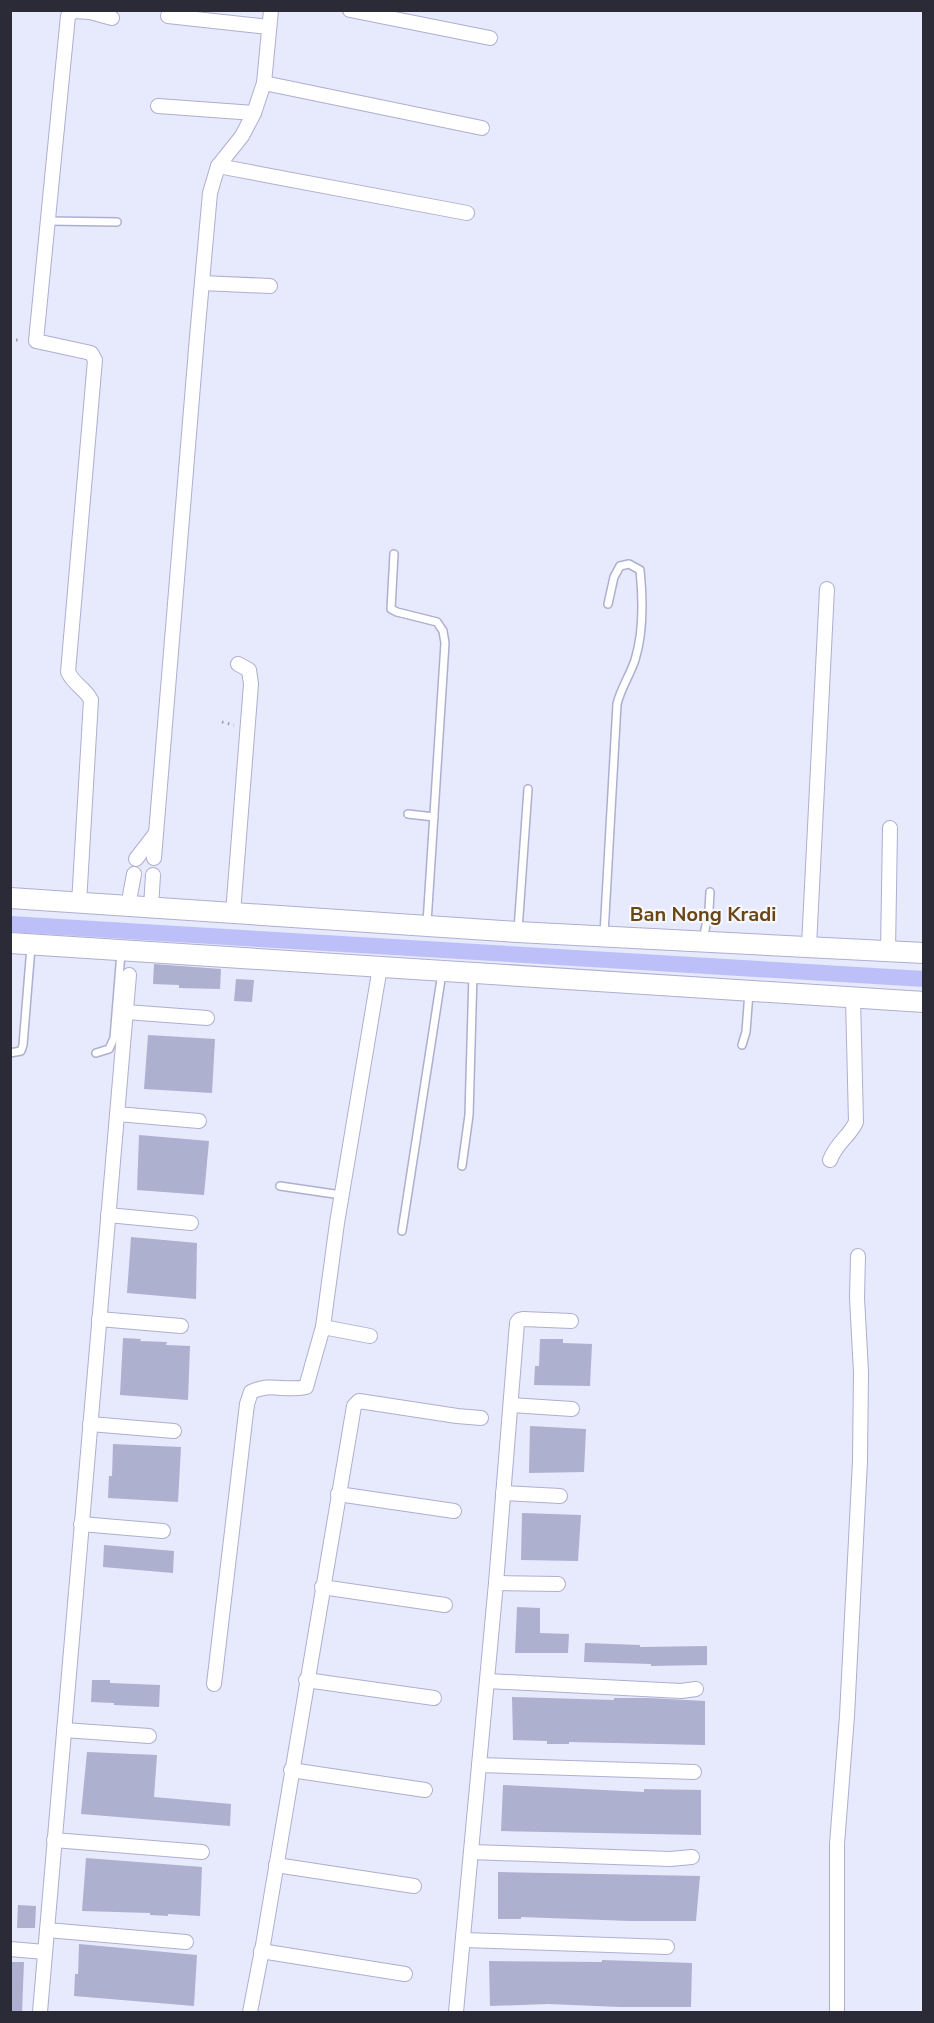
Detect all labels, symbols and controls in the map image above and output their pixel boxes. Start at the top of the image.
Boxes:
district label: Ban Nong Kradi [630,901,776,928]

